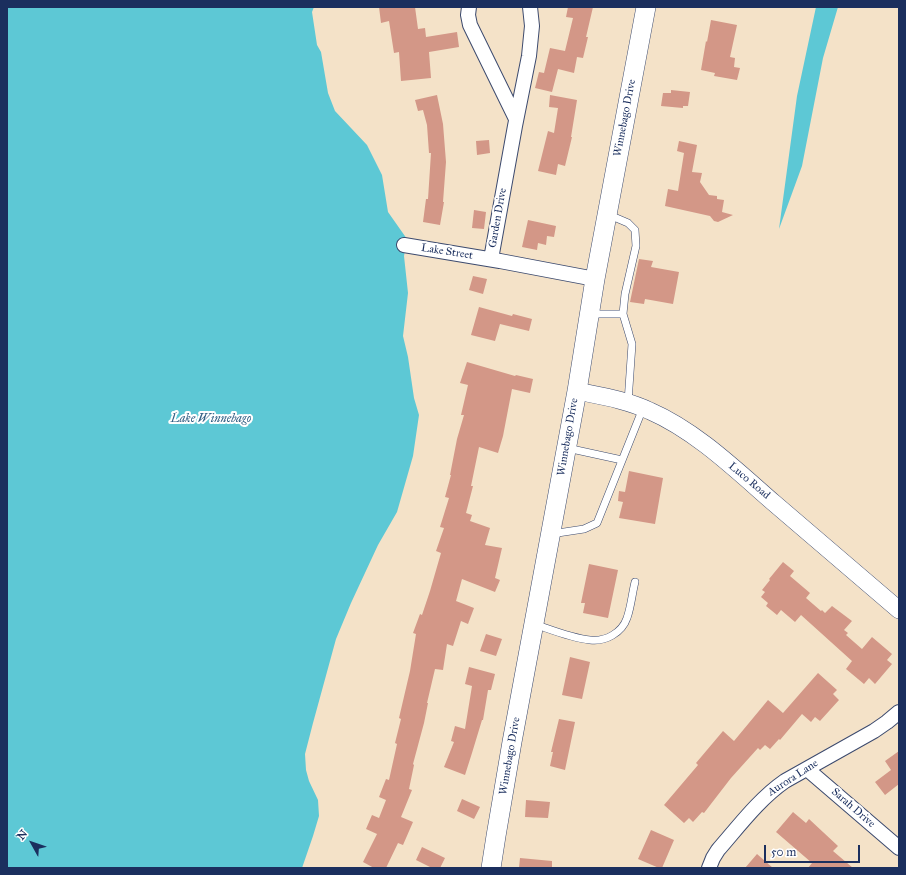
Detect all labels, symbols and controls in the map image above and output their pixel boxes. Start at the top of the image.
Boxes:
street label: Winnebago Drive [611,78,639,158]
street label: Garden Drive [486,187,510,249]
street label: Lake Street [420,241,474,263]
street label: Winnebago Drive [555,397,581,477]
water label: Lake Winnebago [171,412,251,426]
street label: Luco Road [726,460,772,502]
street label: Winnebago Drive [497,716,523,796]
street label: Aurora Lane [765,757,821,799]
street label: Sarah Drive [828,785,878,831]
north arrow [12,823,52,863]
text: N [14,827,30,843]
scale bar [766,837,862,863]
text: 50 m [771,845,796,859]

